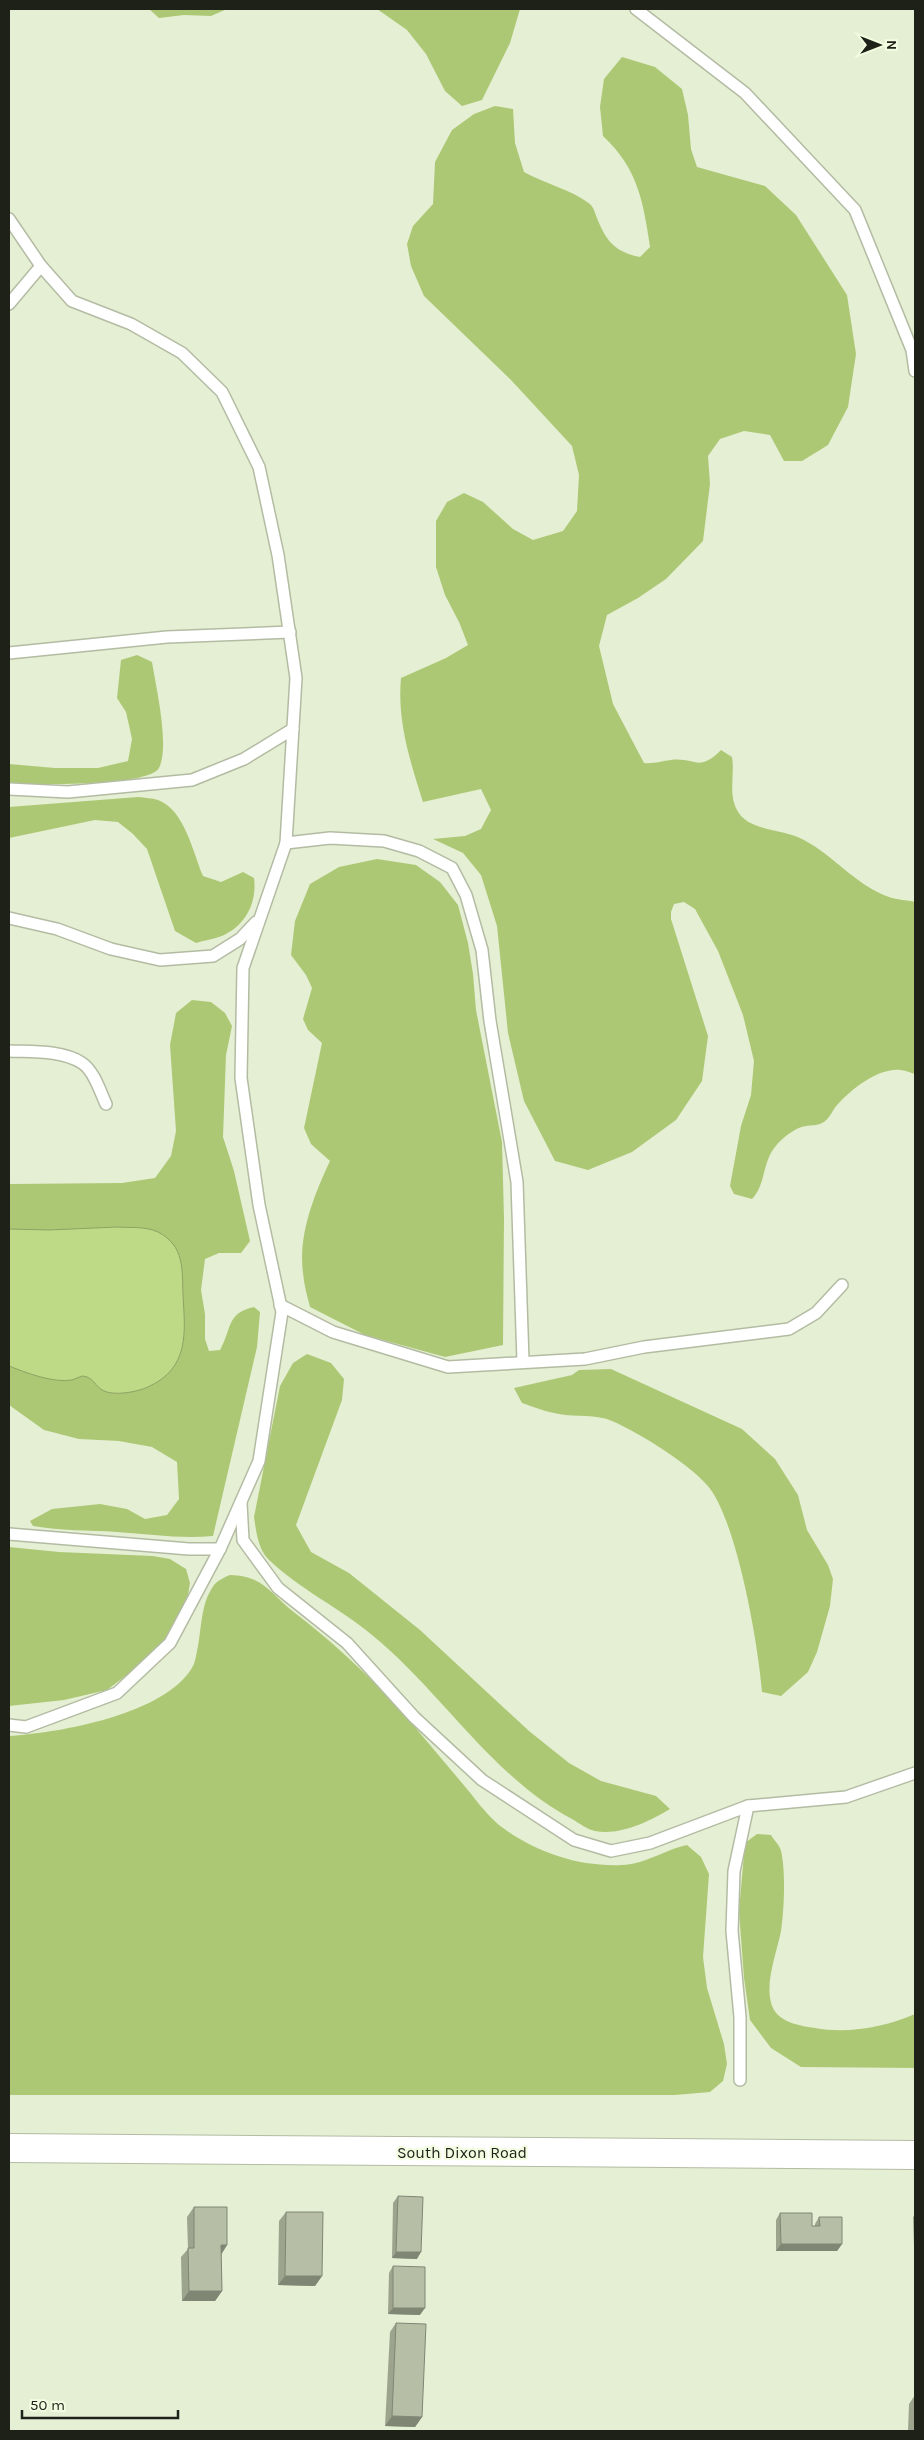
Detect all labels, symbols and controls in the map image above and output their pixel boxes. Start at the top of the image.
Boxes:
north arrow [854,20,904,70]
text: N [883,40,900,50]
street label: South Dixon Road [397,2143,527,2162]
scale bar [22,2388,179,2420]
text: 50 m [30,2396,65,2414]

